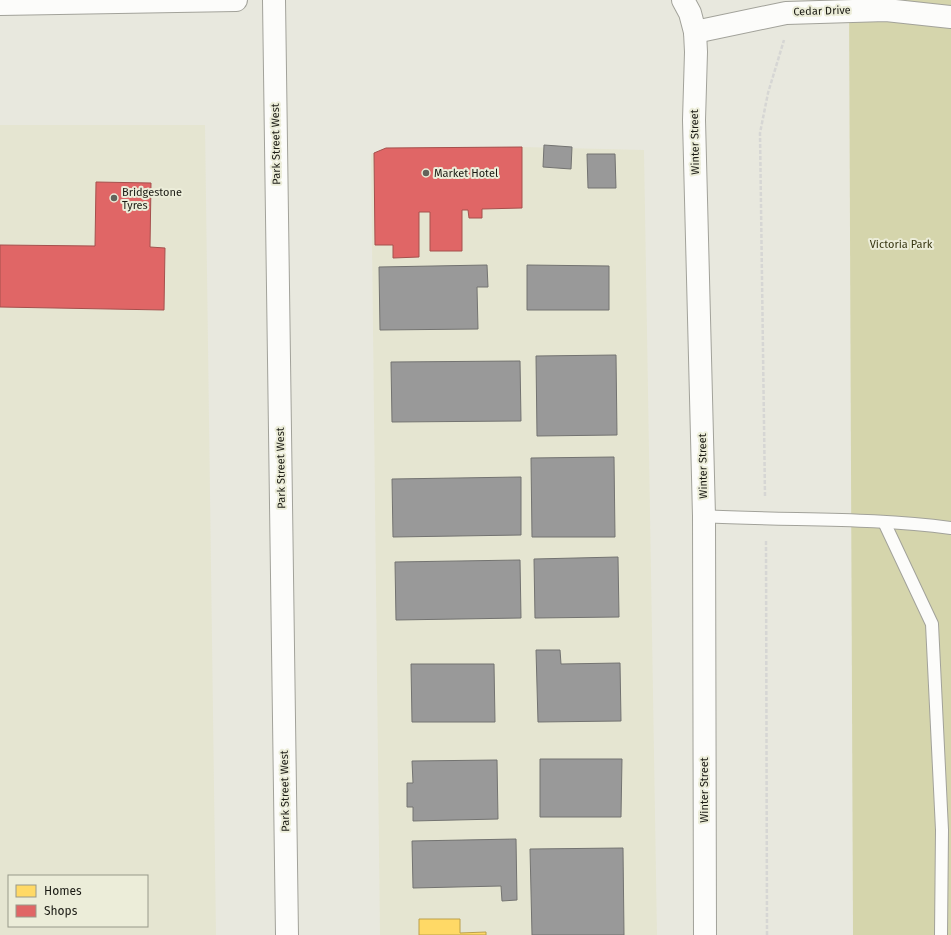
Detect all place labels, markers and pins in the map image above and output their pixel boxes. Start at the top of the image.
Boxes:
place label: Market Hotel [434,167,498,180]
marker: Market Hotel [421,168,431,178]
place label: Bridgestone Tyres [122,186,182,212]
marker: Bridgestone Tyres [109,193,119,203]

